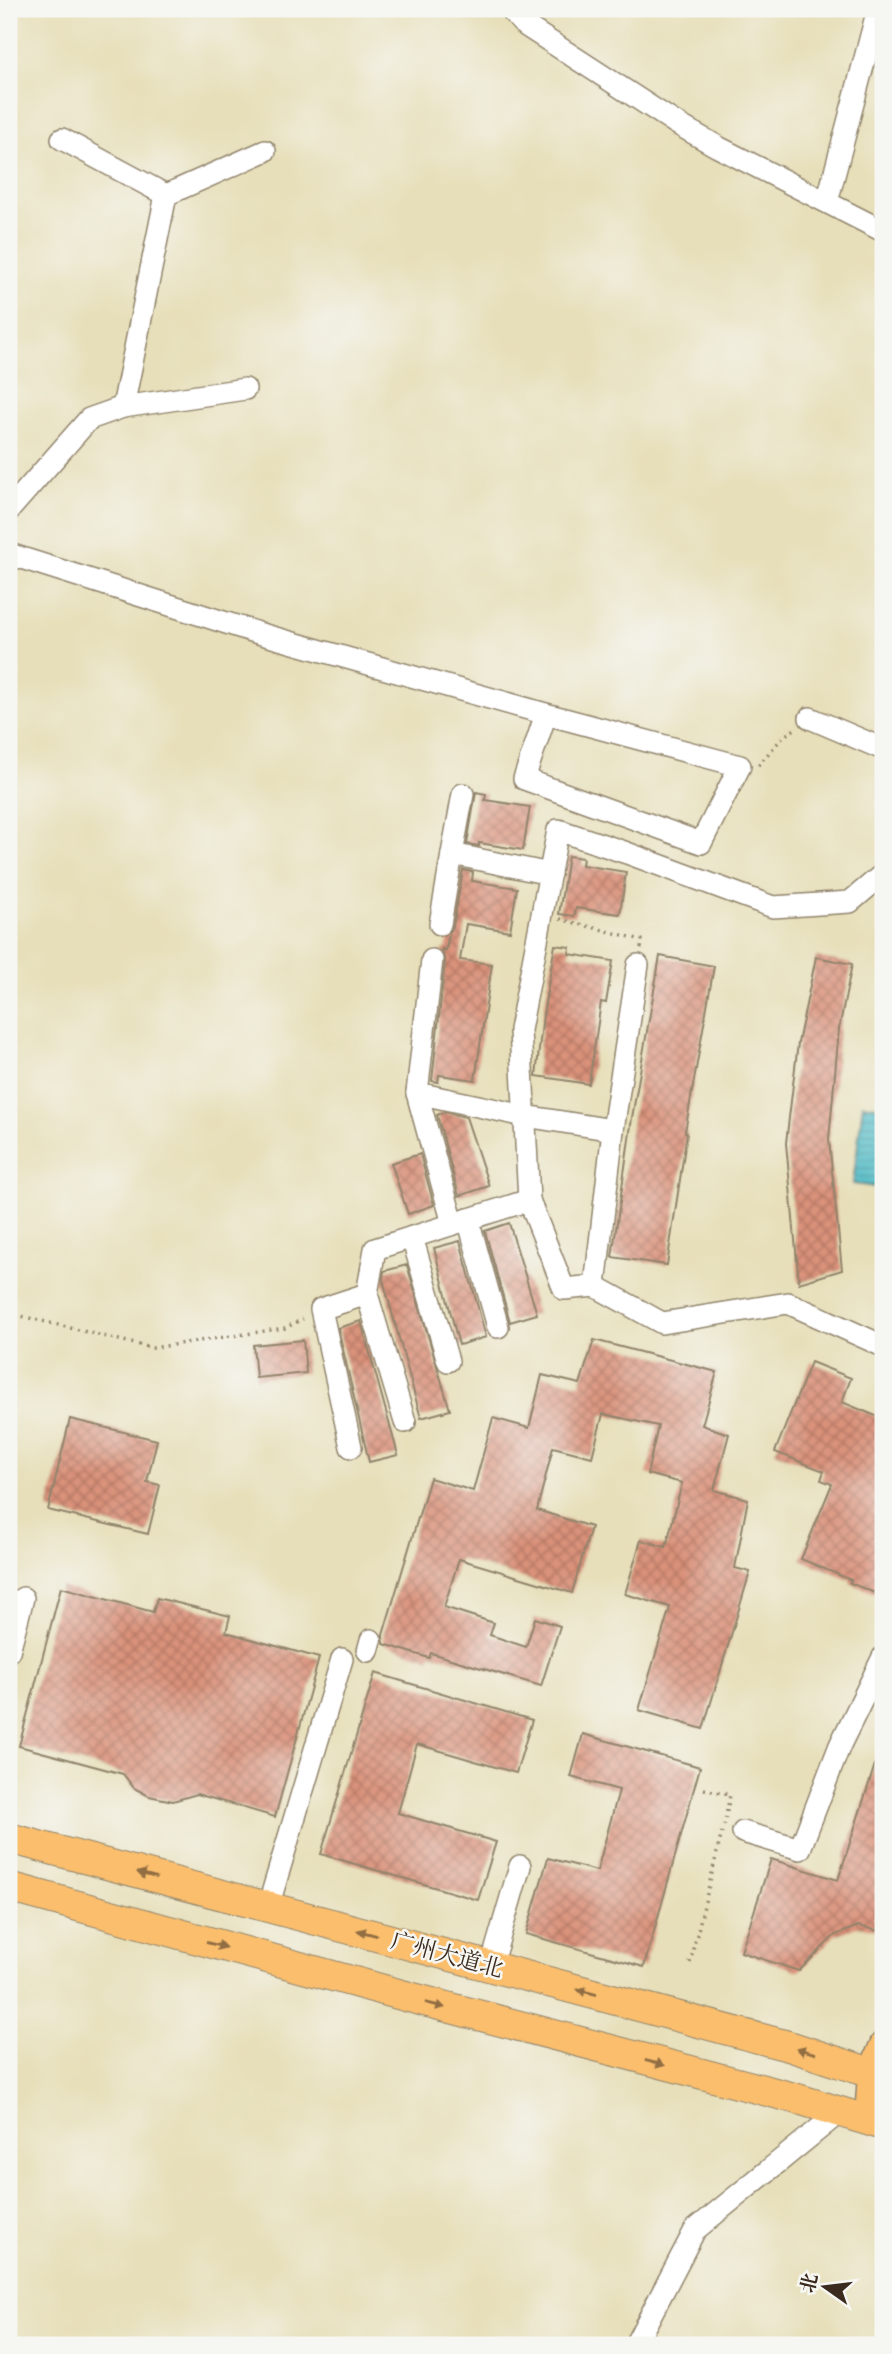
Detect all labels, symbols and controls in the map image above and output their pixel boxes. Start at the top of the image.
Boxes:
one-way arrow [136,1869,157,1879]
street label: 广州大道北 [387,1925,507,1985]
one-way arrow [356,1927,378,1938]
one-way arrow [206,1940,227,1950]
one-way arrow [576,1987,597,1997]
one-way arrow [425,2000,446,2010]
one-way arrow [796,2046,817,2056]
one-way arrow [645,2058,667,2069]
north arrow [790,2252,860,2322]
text: 北 [795,2271,824,2295]

